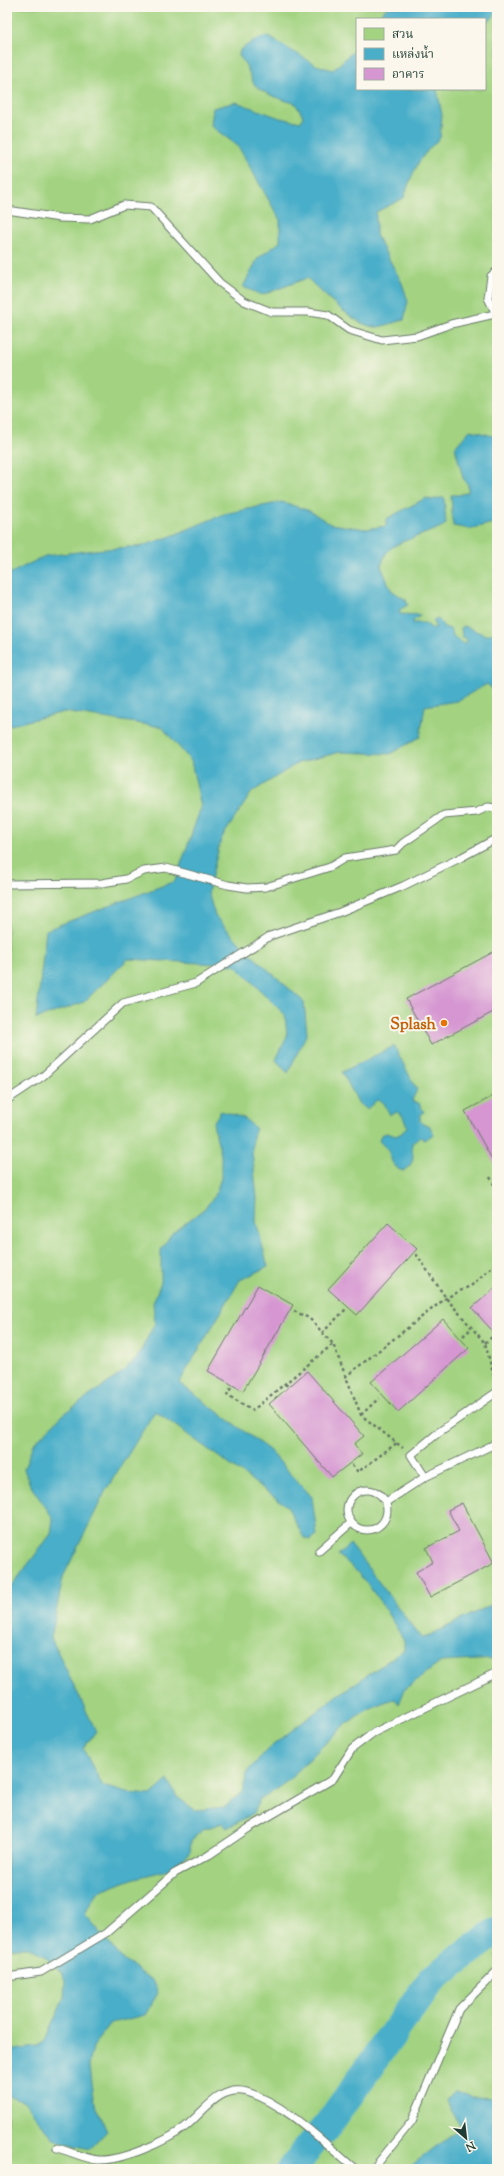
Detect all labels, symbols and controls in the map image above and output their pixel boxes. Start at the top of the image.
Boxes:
legend [356,18,486,90]
text: สวน [392,26,414,44]
text: แหล่งน้ำ [392,45,434,64]
text: อาคาร [392,66,424,84]
place label: Splash [390,1014,437,1037]
marker: Splash [439,1018,449,1028]
north arrow [446,2118,486,2158]
text: N [462,2136,479,2155]

